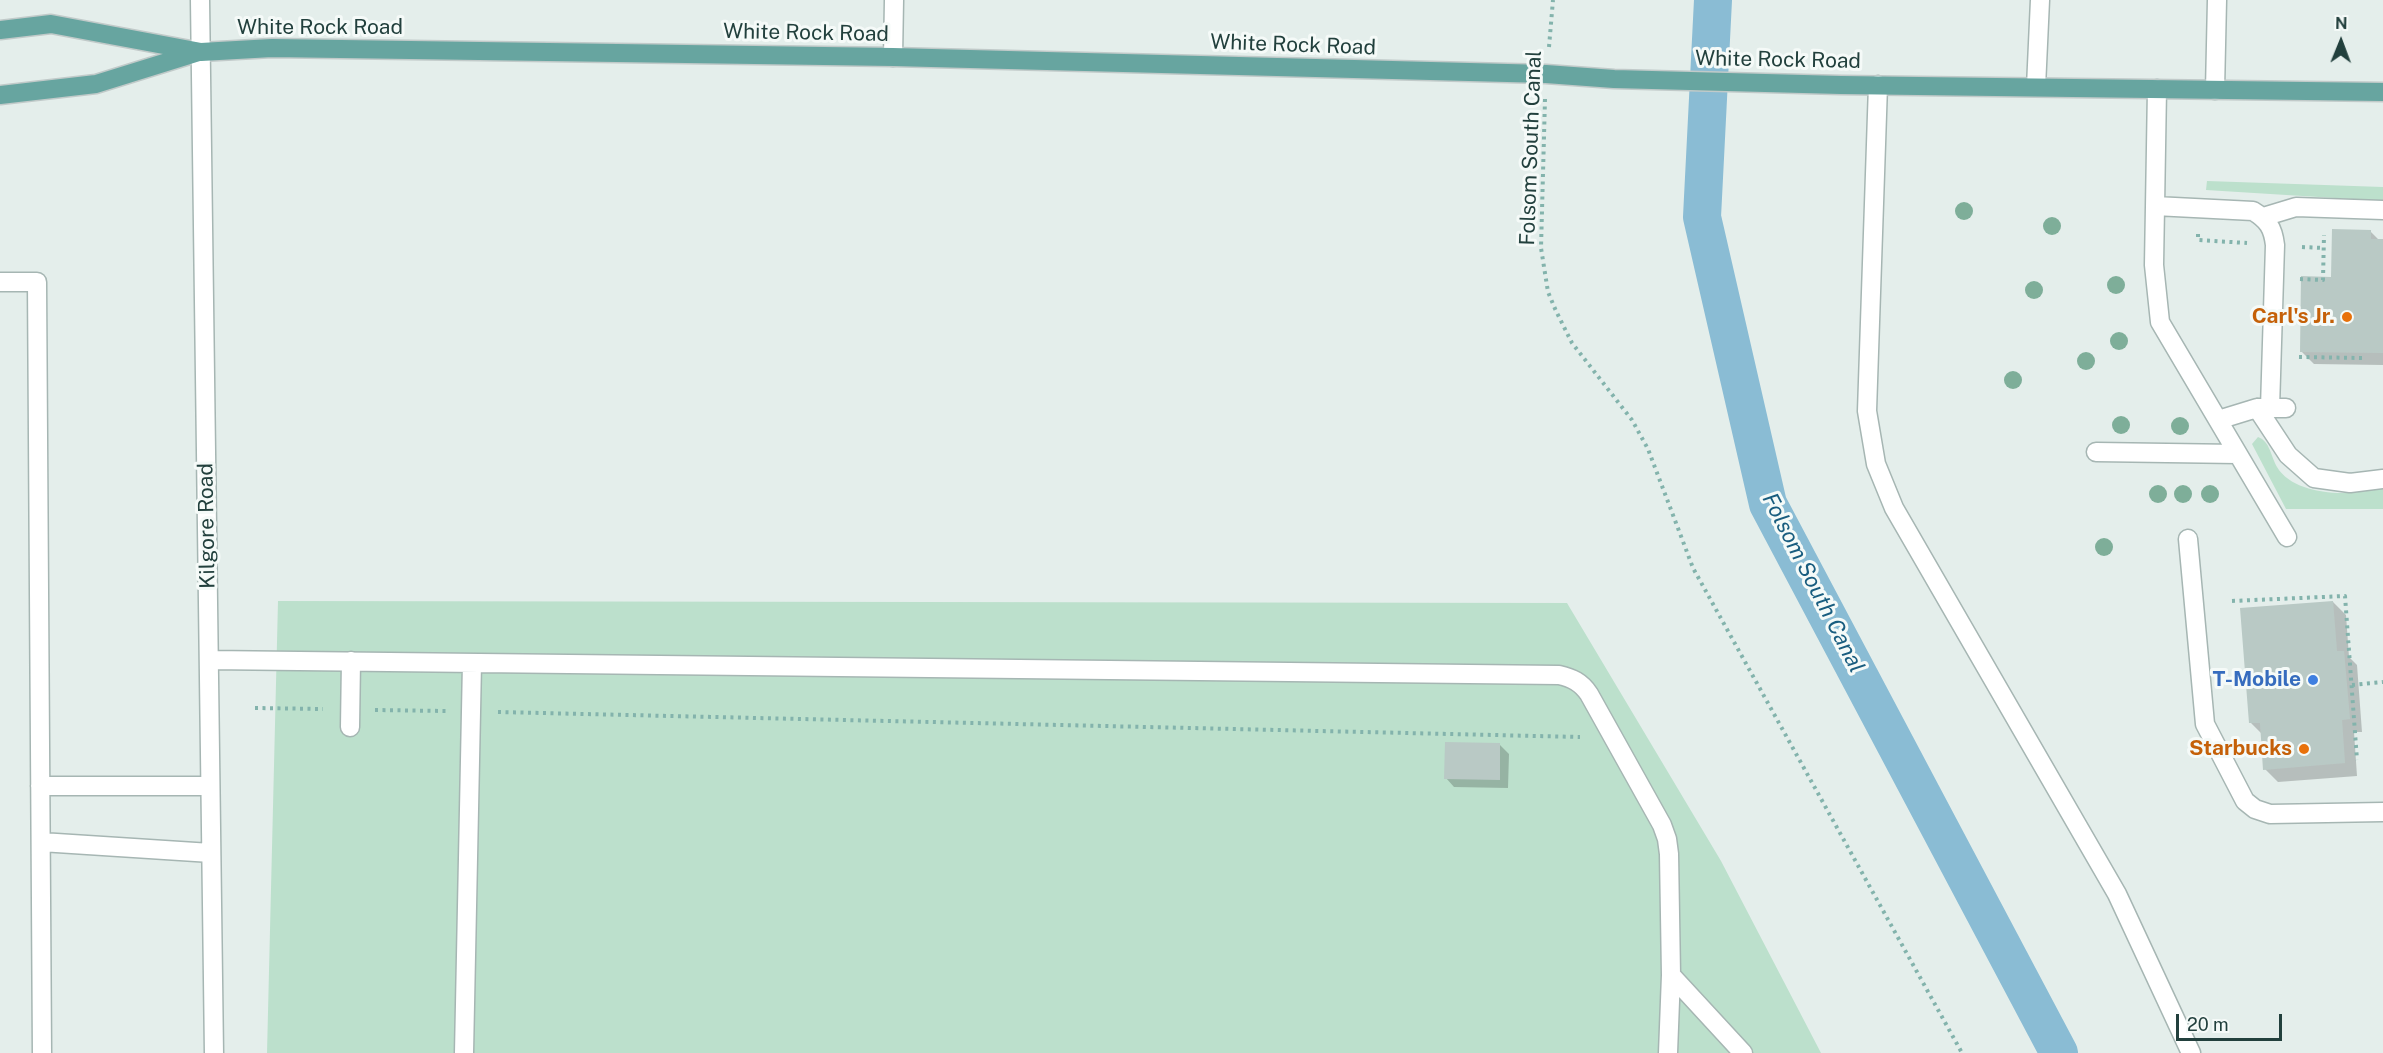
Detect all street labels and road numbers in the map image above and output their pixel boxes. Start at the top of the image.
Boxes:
street label: White Rock Road [237,15,403,41]
street label: White Rock Road [723,19,889,47]
street label: White Rock Road [1210,30,1376,60]
street label: White Rock Road [1695,46,1861,74]
street label: Folsom South Canal [1515,50,1547,246]
street label: Kilgore Road [193,463,221,589]

